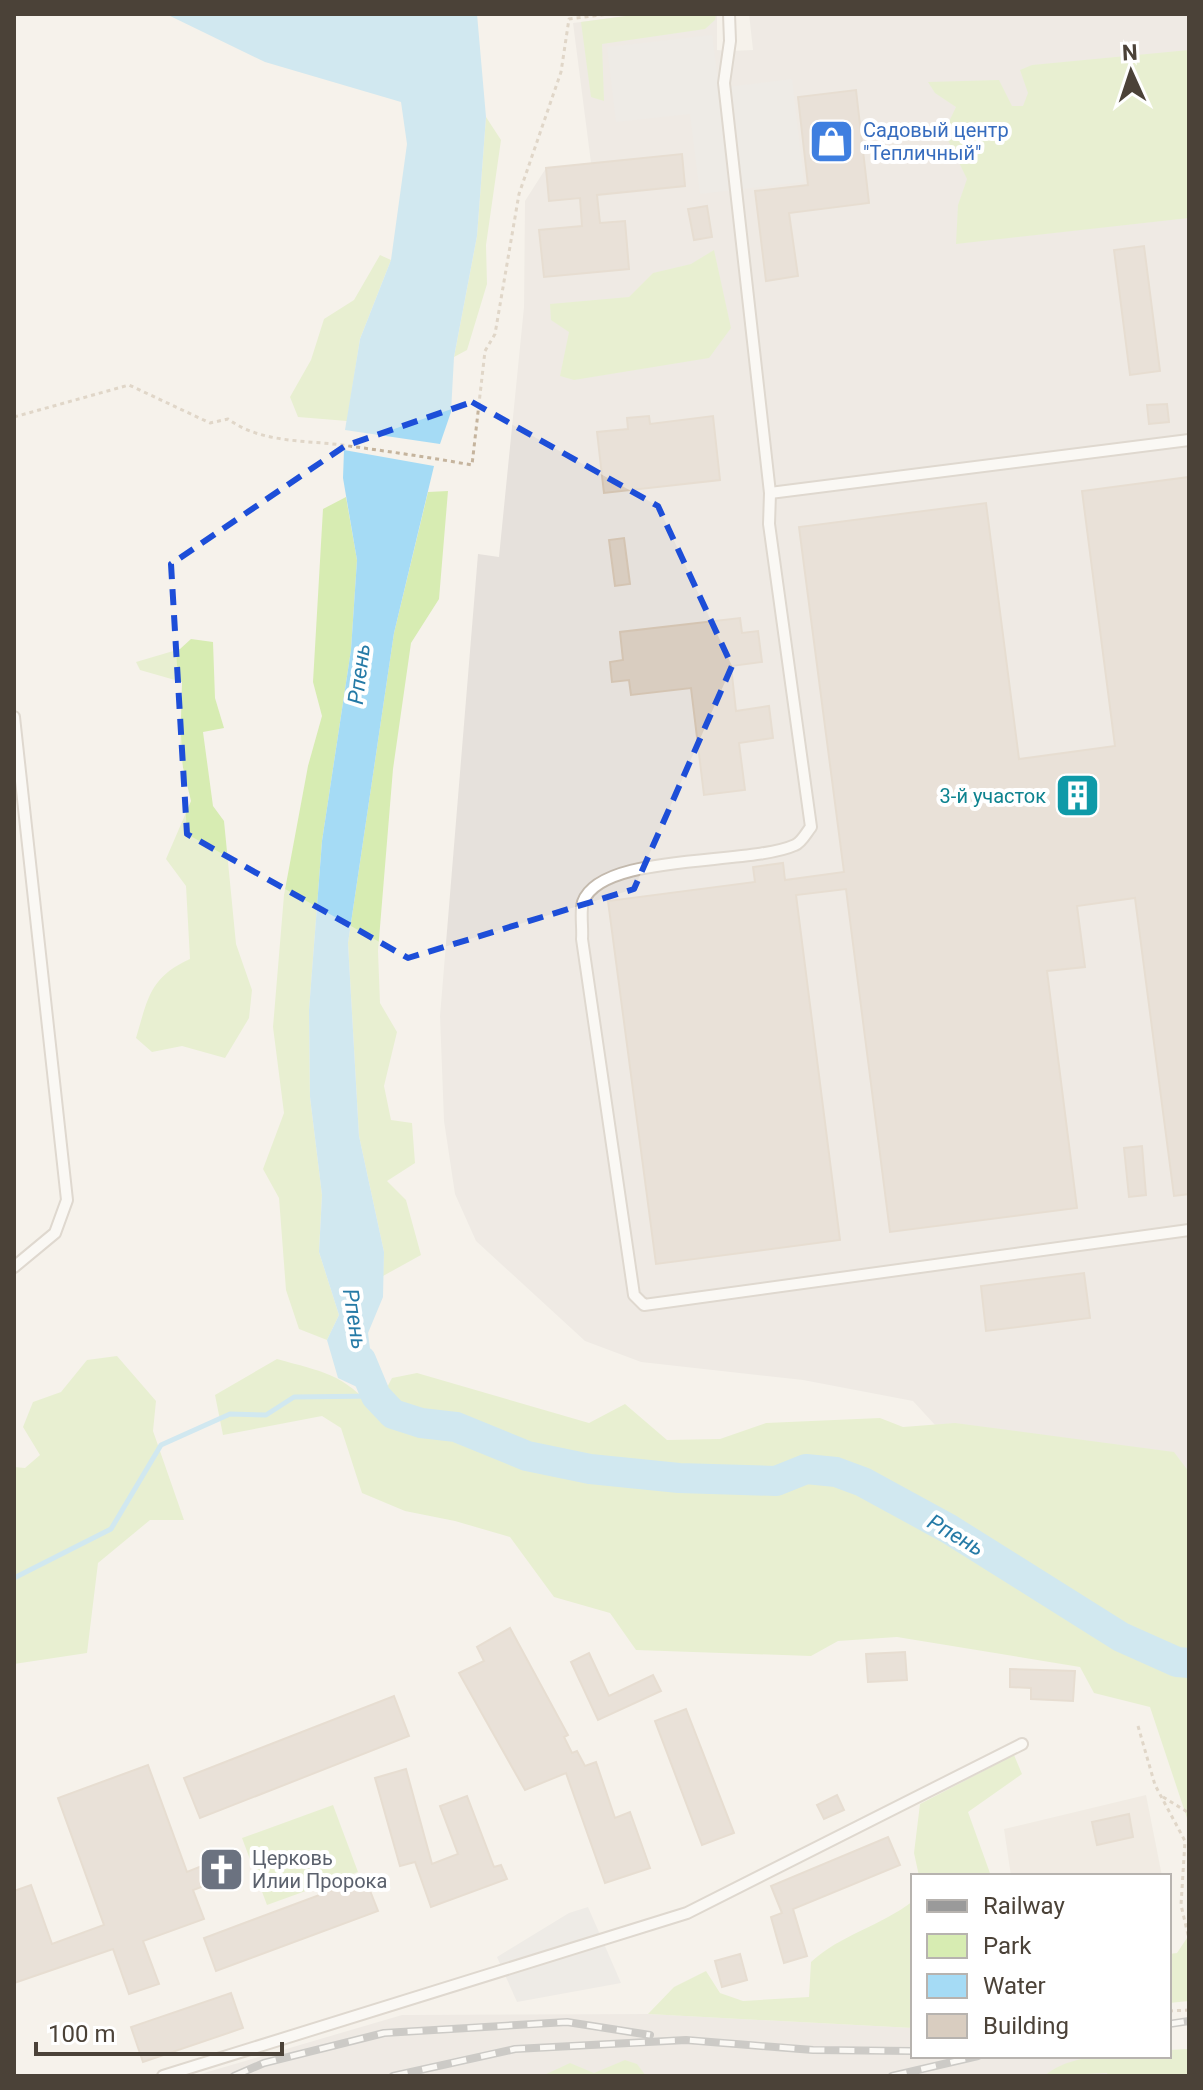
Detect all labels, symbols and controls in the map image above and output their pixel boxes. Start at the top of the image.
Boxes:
north arrow [1091,32,1171,112]
text: N [1122,40,1138,65]
shop icon: Садовый центр "Тепличный" [808,117,856,165]
place label: Садовый центр "Тепличный" [863,118,1009,165]
water label: Рпень [343,642,375,706]
building icon: 3-й участок [1053,772,1101,820]
place label: 3-й участок [940,784,1046,808]
water label: Рпень [338,1287,372,1351]
water label: Рпень [923,1509,989,1561]
church icon: Церковь Илии Пророка [197,1846,245,1894]
place label: Церковь Илии Пророка [252,1846,387,1893]
legend [911,1874,1171,2058]
text: Railway [983,1892,1065,1920]
text: Park [983,1932,1032,1960]
text: Water [983,1972,1046,2000]
scale bar [36,2006,282,2056]
text: Building [983,2012,1069,2040]
text: 100 m [48,2020,115,2048]

